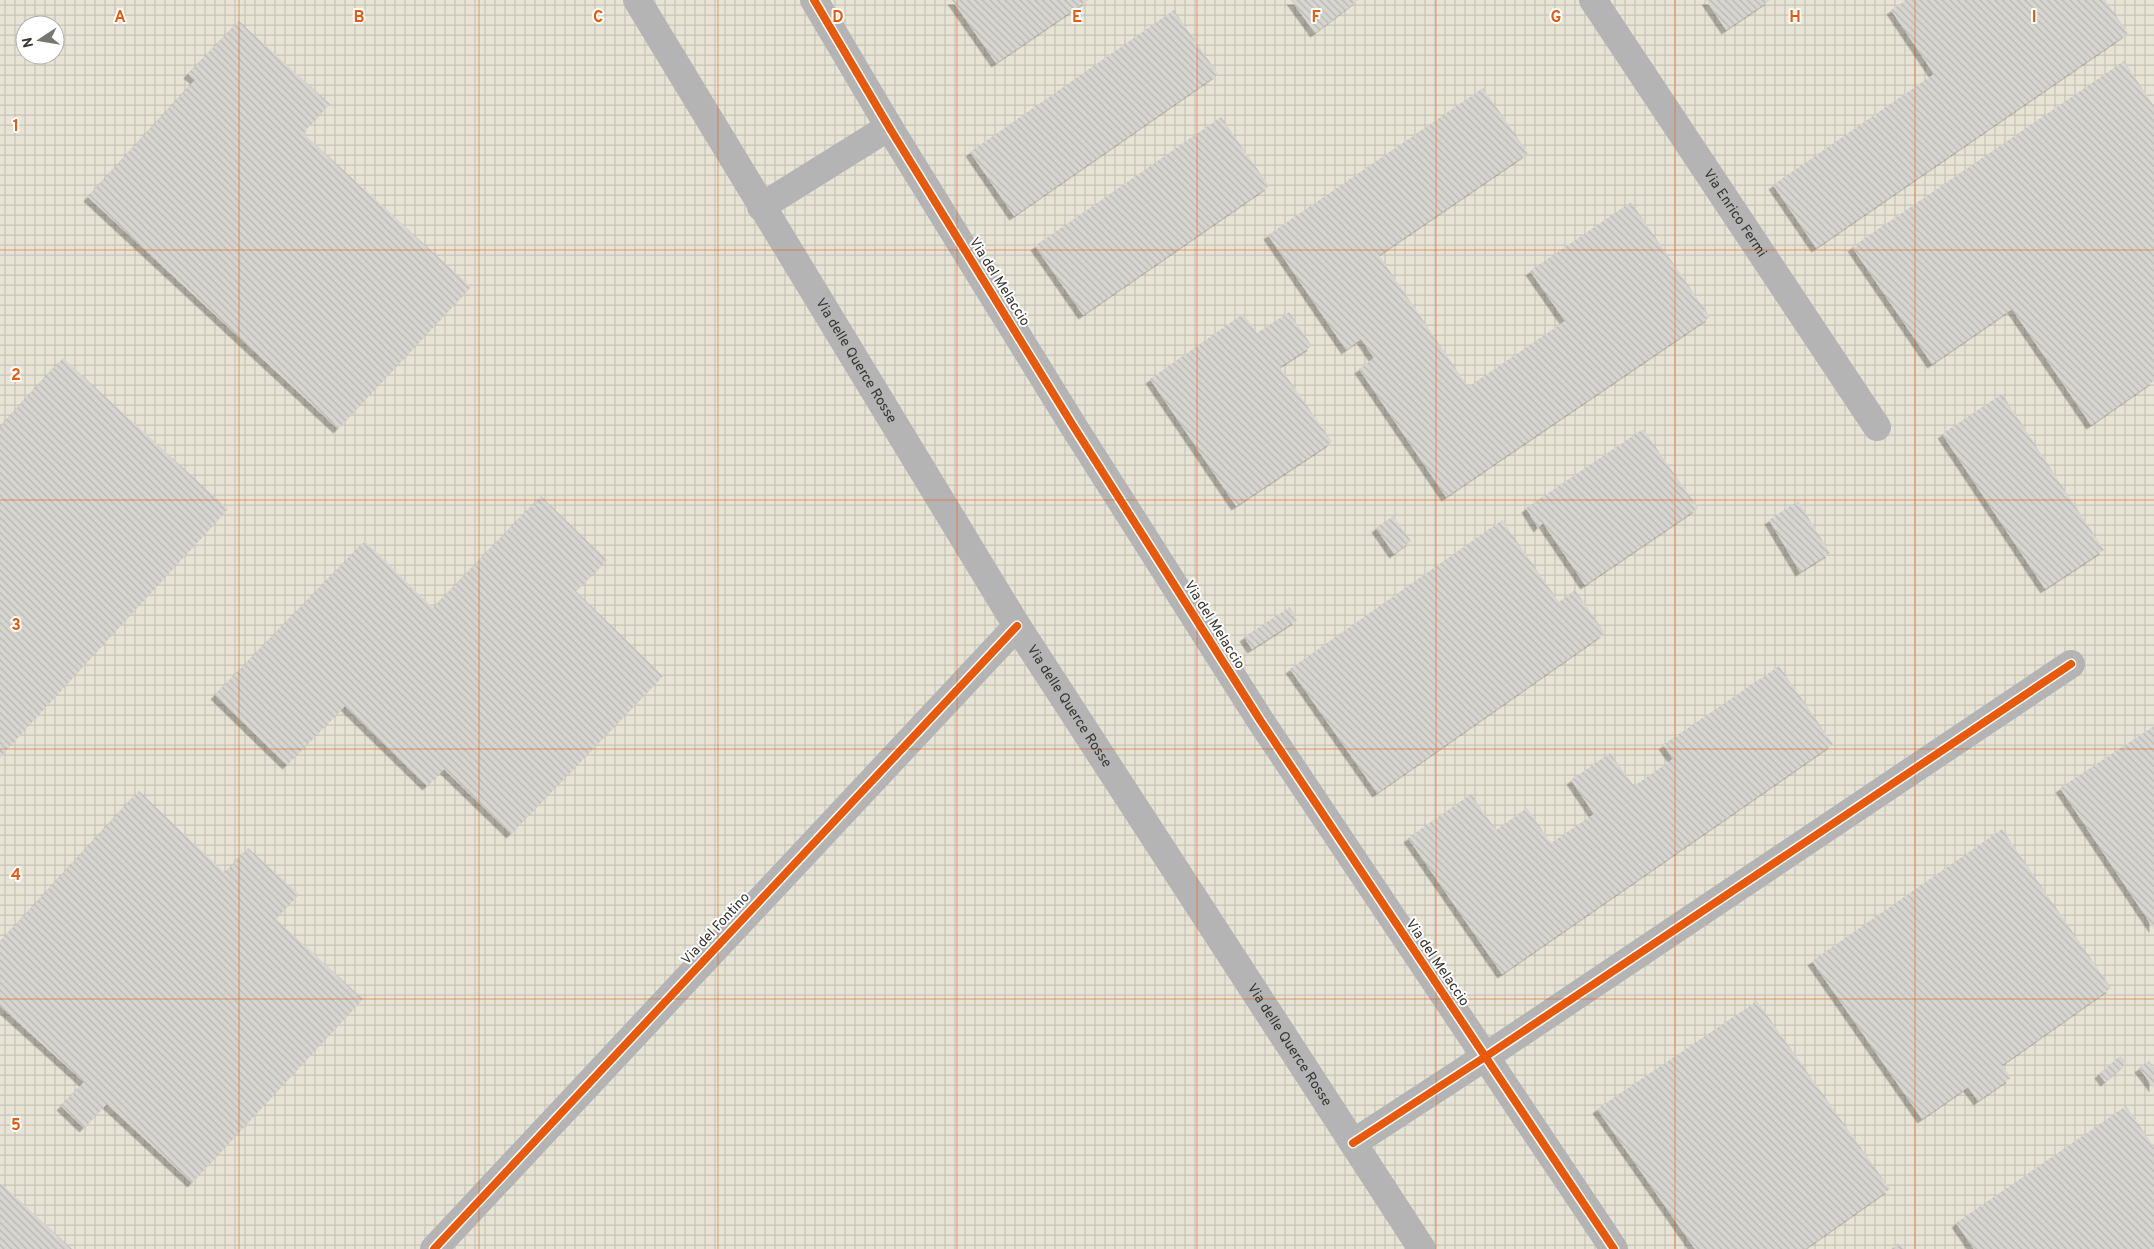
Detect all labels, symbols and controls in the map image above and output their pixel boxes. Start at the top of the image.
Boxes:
text: A [114,8,126,28]
text: B [353,8,365,28]
text: C [593,8,603,28]
text: D [832,8,844,28]
text: E [1072,8,1082,28]
text: F [1311,8,1321,28]
text: G [1551,8,1561,28]
text: H [1789,8,1801,28]
text: I [2032,8,2036,28]
north arrow [15,15,65,65]
text: N [19,36,38,49]
text: 1 [13,117,19,137]
street label: Via Enrico Fermi [1699,166,1770,260]
street label: Via del Melaccio [965,235,1033,330]
street label: Via delle Querce Rosse [812,295,900,426]
text: 2 [11,366,21,386]
street label: Via del Melaccio [1180,578,1248,673]
text: 3 [11,616,21,636]
street label: Via delle Querce Rosse [1023,642,1115,771]
text: 4 [11,866,21,886]
street label: Via del Fontino [678,889,754,969]
street label: Via del Melaccio [1402,916,1472,1010]
street label: Via delle Querce Rosse [1243,980,1335,1110]
text: 5 [11,1116,21,1136]

